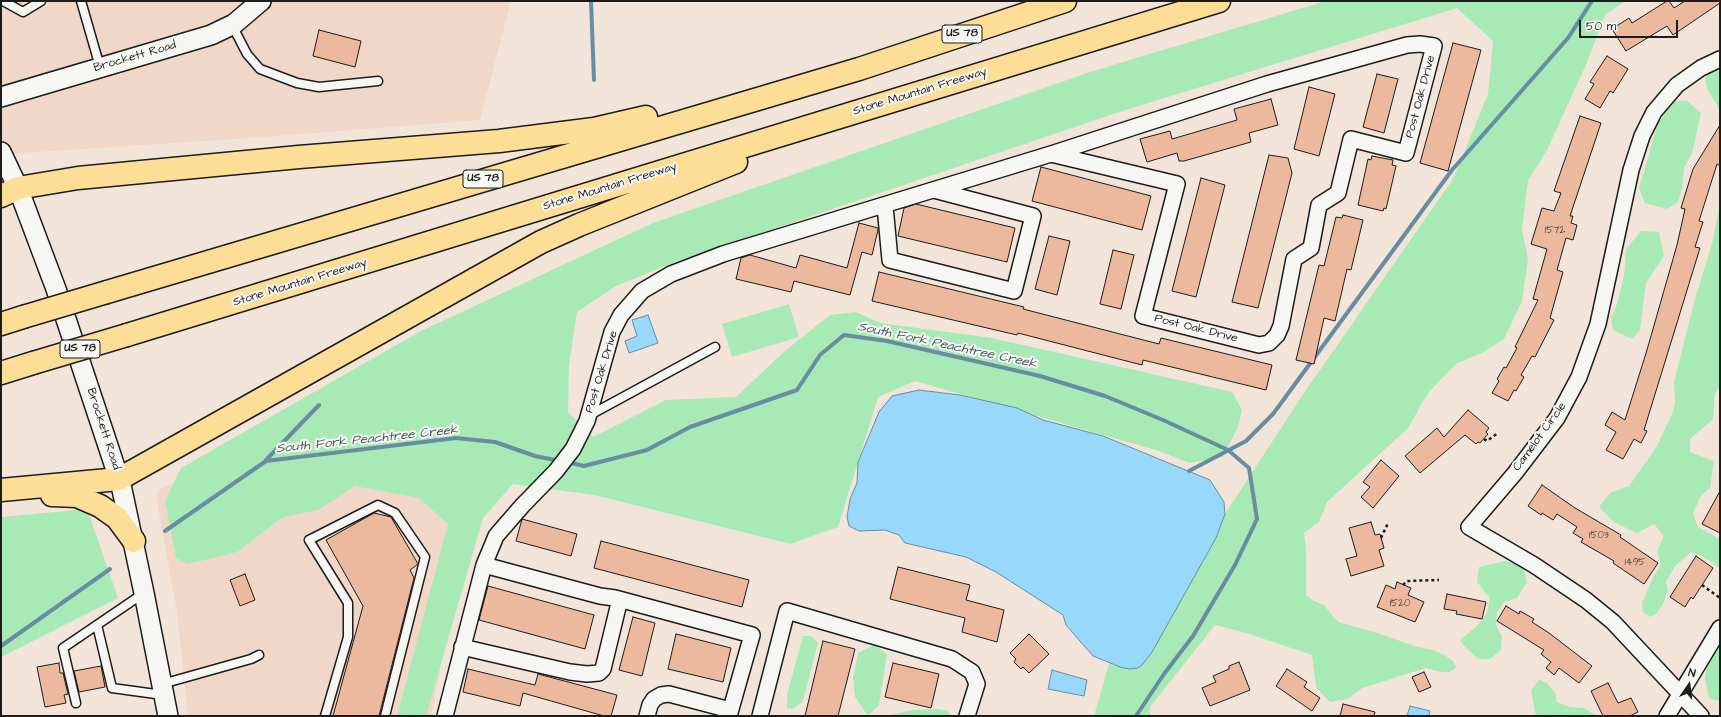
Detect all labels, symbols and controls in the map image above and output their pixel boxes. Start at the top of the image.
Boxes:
scale bar [1581,12,1680,38]
text: 50 m [1586,18,1616,35]
road number: US 78 [942,25,982,43]
street label: Brockett Road [92,38,178,76]
street label: Post Oak Drive [1403,54,1439,140]
street label: Stone Mountain Freeway [851,65,989,119]
street label: Stone Mountain Freeway [541,160,679,214]
road number: US 78 [463,170,503,188]
house number: 1572 [1545,225,1565,237]
street label: Stone Mountain Freeway [231,256,369,310]
street label: Post Oak Drive [1153,312,1239,346]
water label: South Fork Peachtree Creek [856,319,1038,373]
street label: Post Oak Drive [583,329,621,415]
road number: US 78 [60,340,100,358]
street label: Brockett Road [83,386,123,472]
street label: Camelot Circle [1510,400,1570,474]
water label: South Fork Peachtree Creek [275,423,459,457]
house number: 1503 [1589,530,1609,542]
house number: 1495 [1625,557,1645,569]
house number: 1520 [1390,598,1410,610]
north arrow [1669,665,1709,705]
text: N [1687,665,1697,681]

